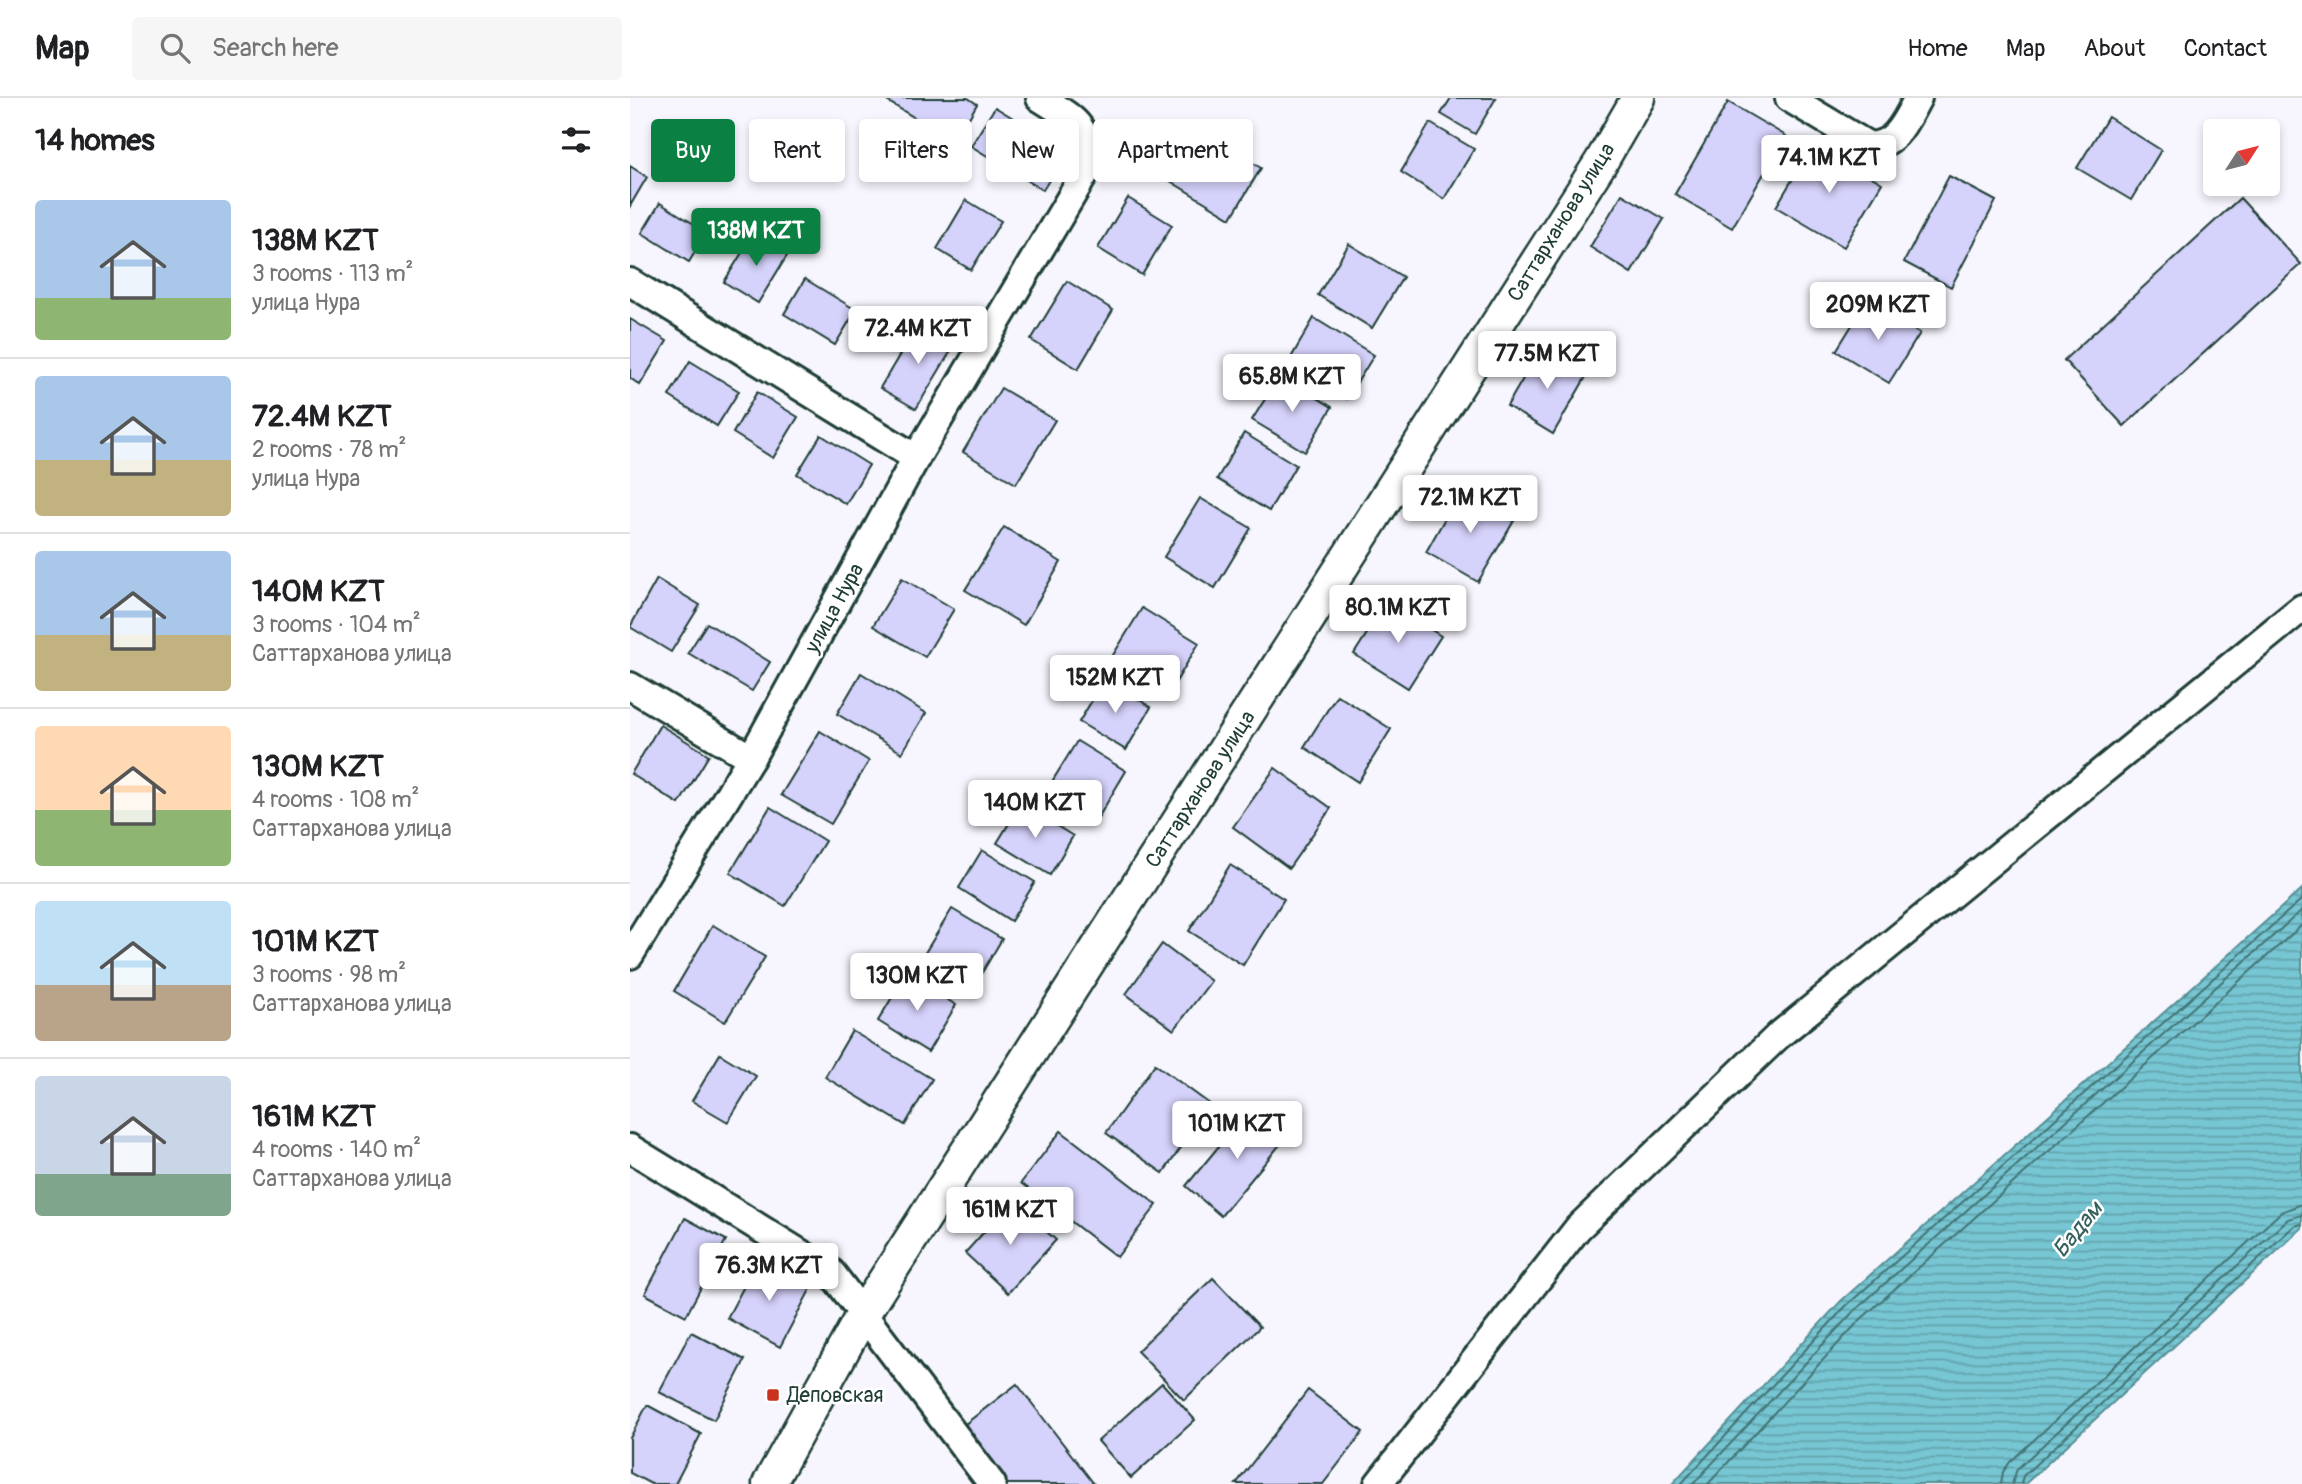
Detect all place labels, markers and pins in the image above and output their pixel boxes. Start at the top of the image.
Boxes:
pin: 74.1M KZT [1749,136,1909,195]
pin: 138M KZT [684,208,828,268]
pin: 209M KZT [1806,282,1950,342]
pin: 72.4M KZT [838,306,998,366]
pin: 77.5M KZT [1467,331,1627,391]
pin: 65.8M KZT [1212,354,1372,414]
pin: 72.1M KZT [1390,476,1550,535]
pin: 80.1M KZT [1318,586,1478,645]
pin: 152M KZT [1043,656,1187,715]
pin: 140M KZT [963,780,1107,840]
pin: 130M KZT [845,954,989,1013]
pin: 101M KZT [1165,1102,1309,1161]
pin: 161M KZT [938,1188,1082,1247]
pin: 76.3M KZT [689,1244,849,1303]
place label: Деповская [786,1382,883,1409]
marker: Деповская [765,1387,781,1403]

